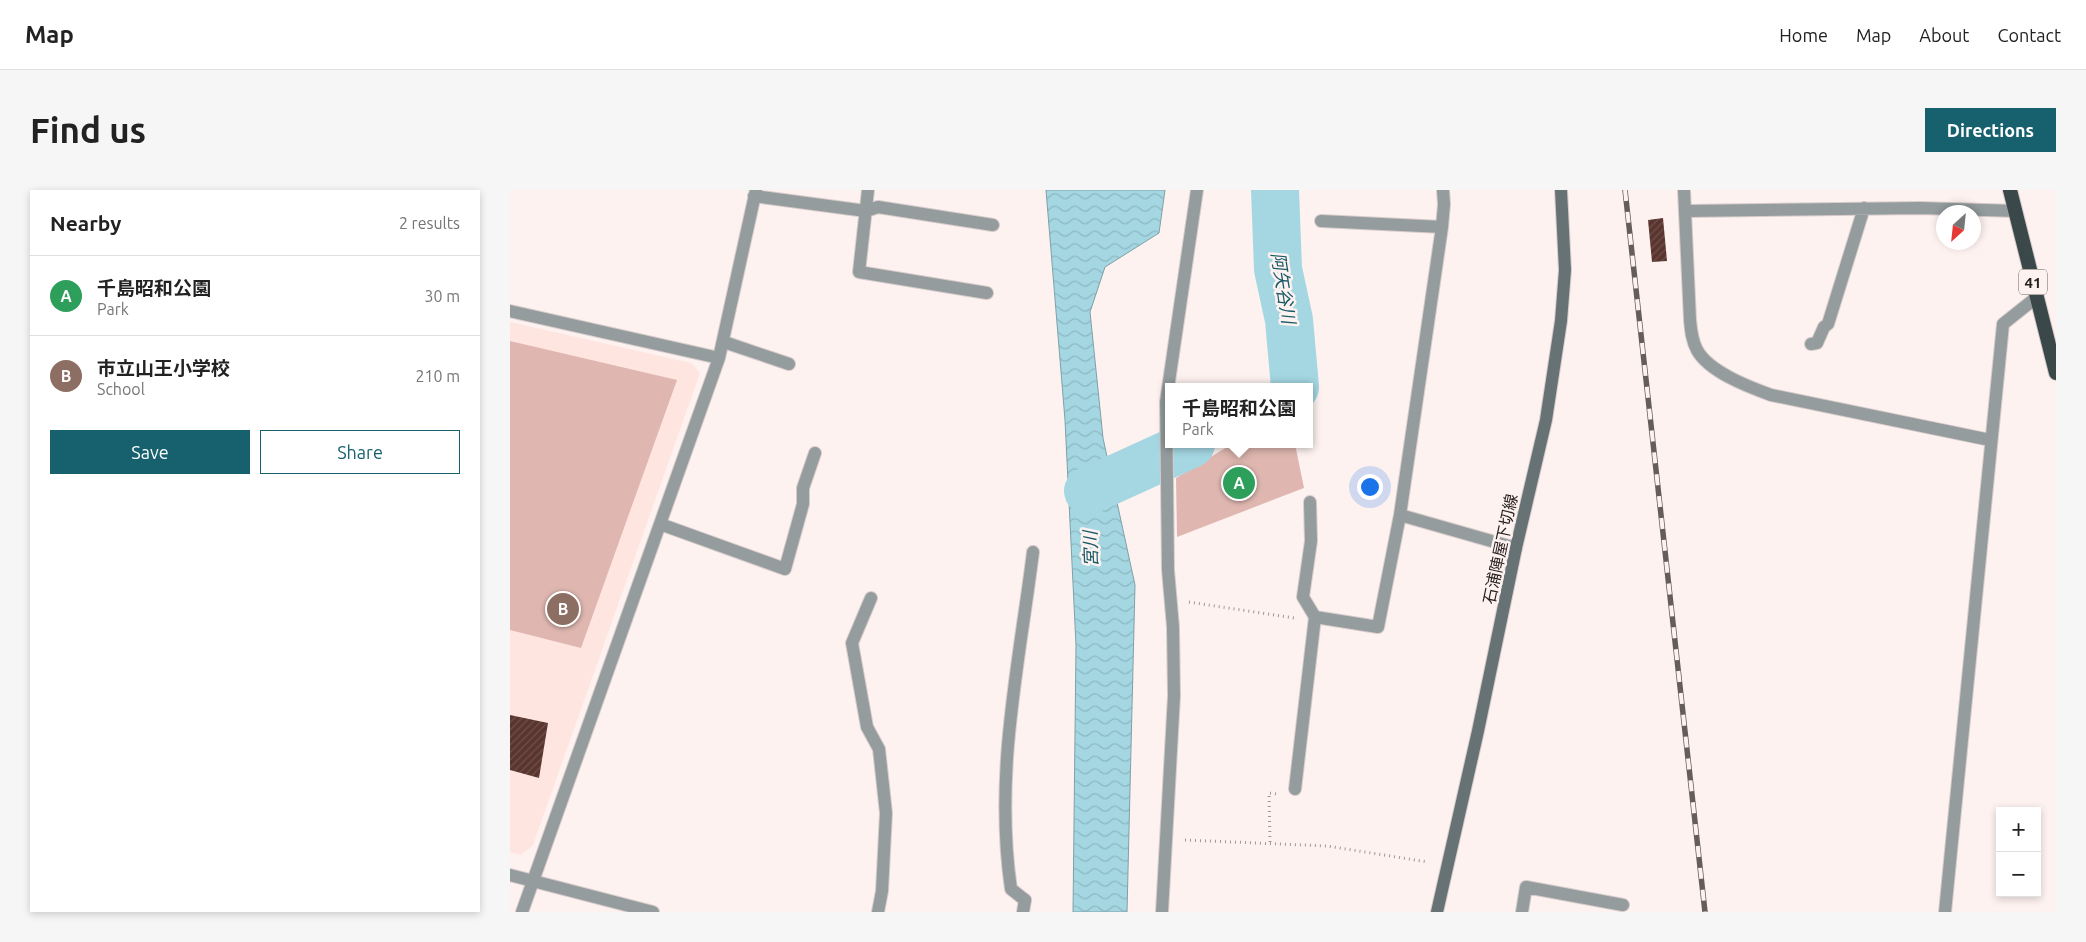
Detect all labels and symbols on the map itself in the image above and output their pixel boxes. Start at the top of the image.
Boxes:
north arrow [1936,205,1981,250]
water label: 阿矢谷川 [1268,251,1300,327]
road number: 41 [2019,270,2047,294]
pin: A [1223,464,1255,502]
your location [1357,474,1383,500]
street label: 石浦陣屋下切線 [1480,492,1520,606]
water label: 宮川 [1079,529,1101,567]
pin: B [547,590,579,628]

